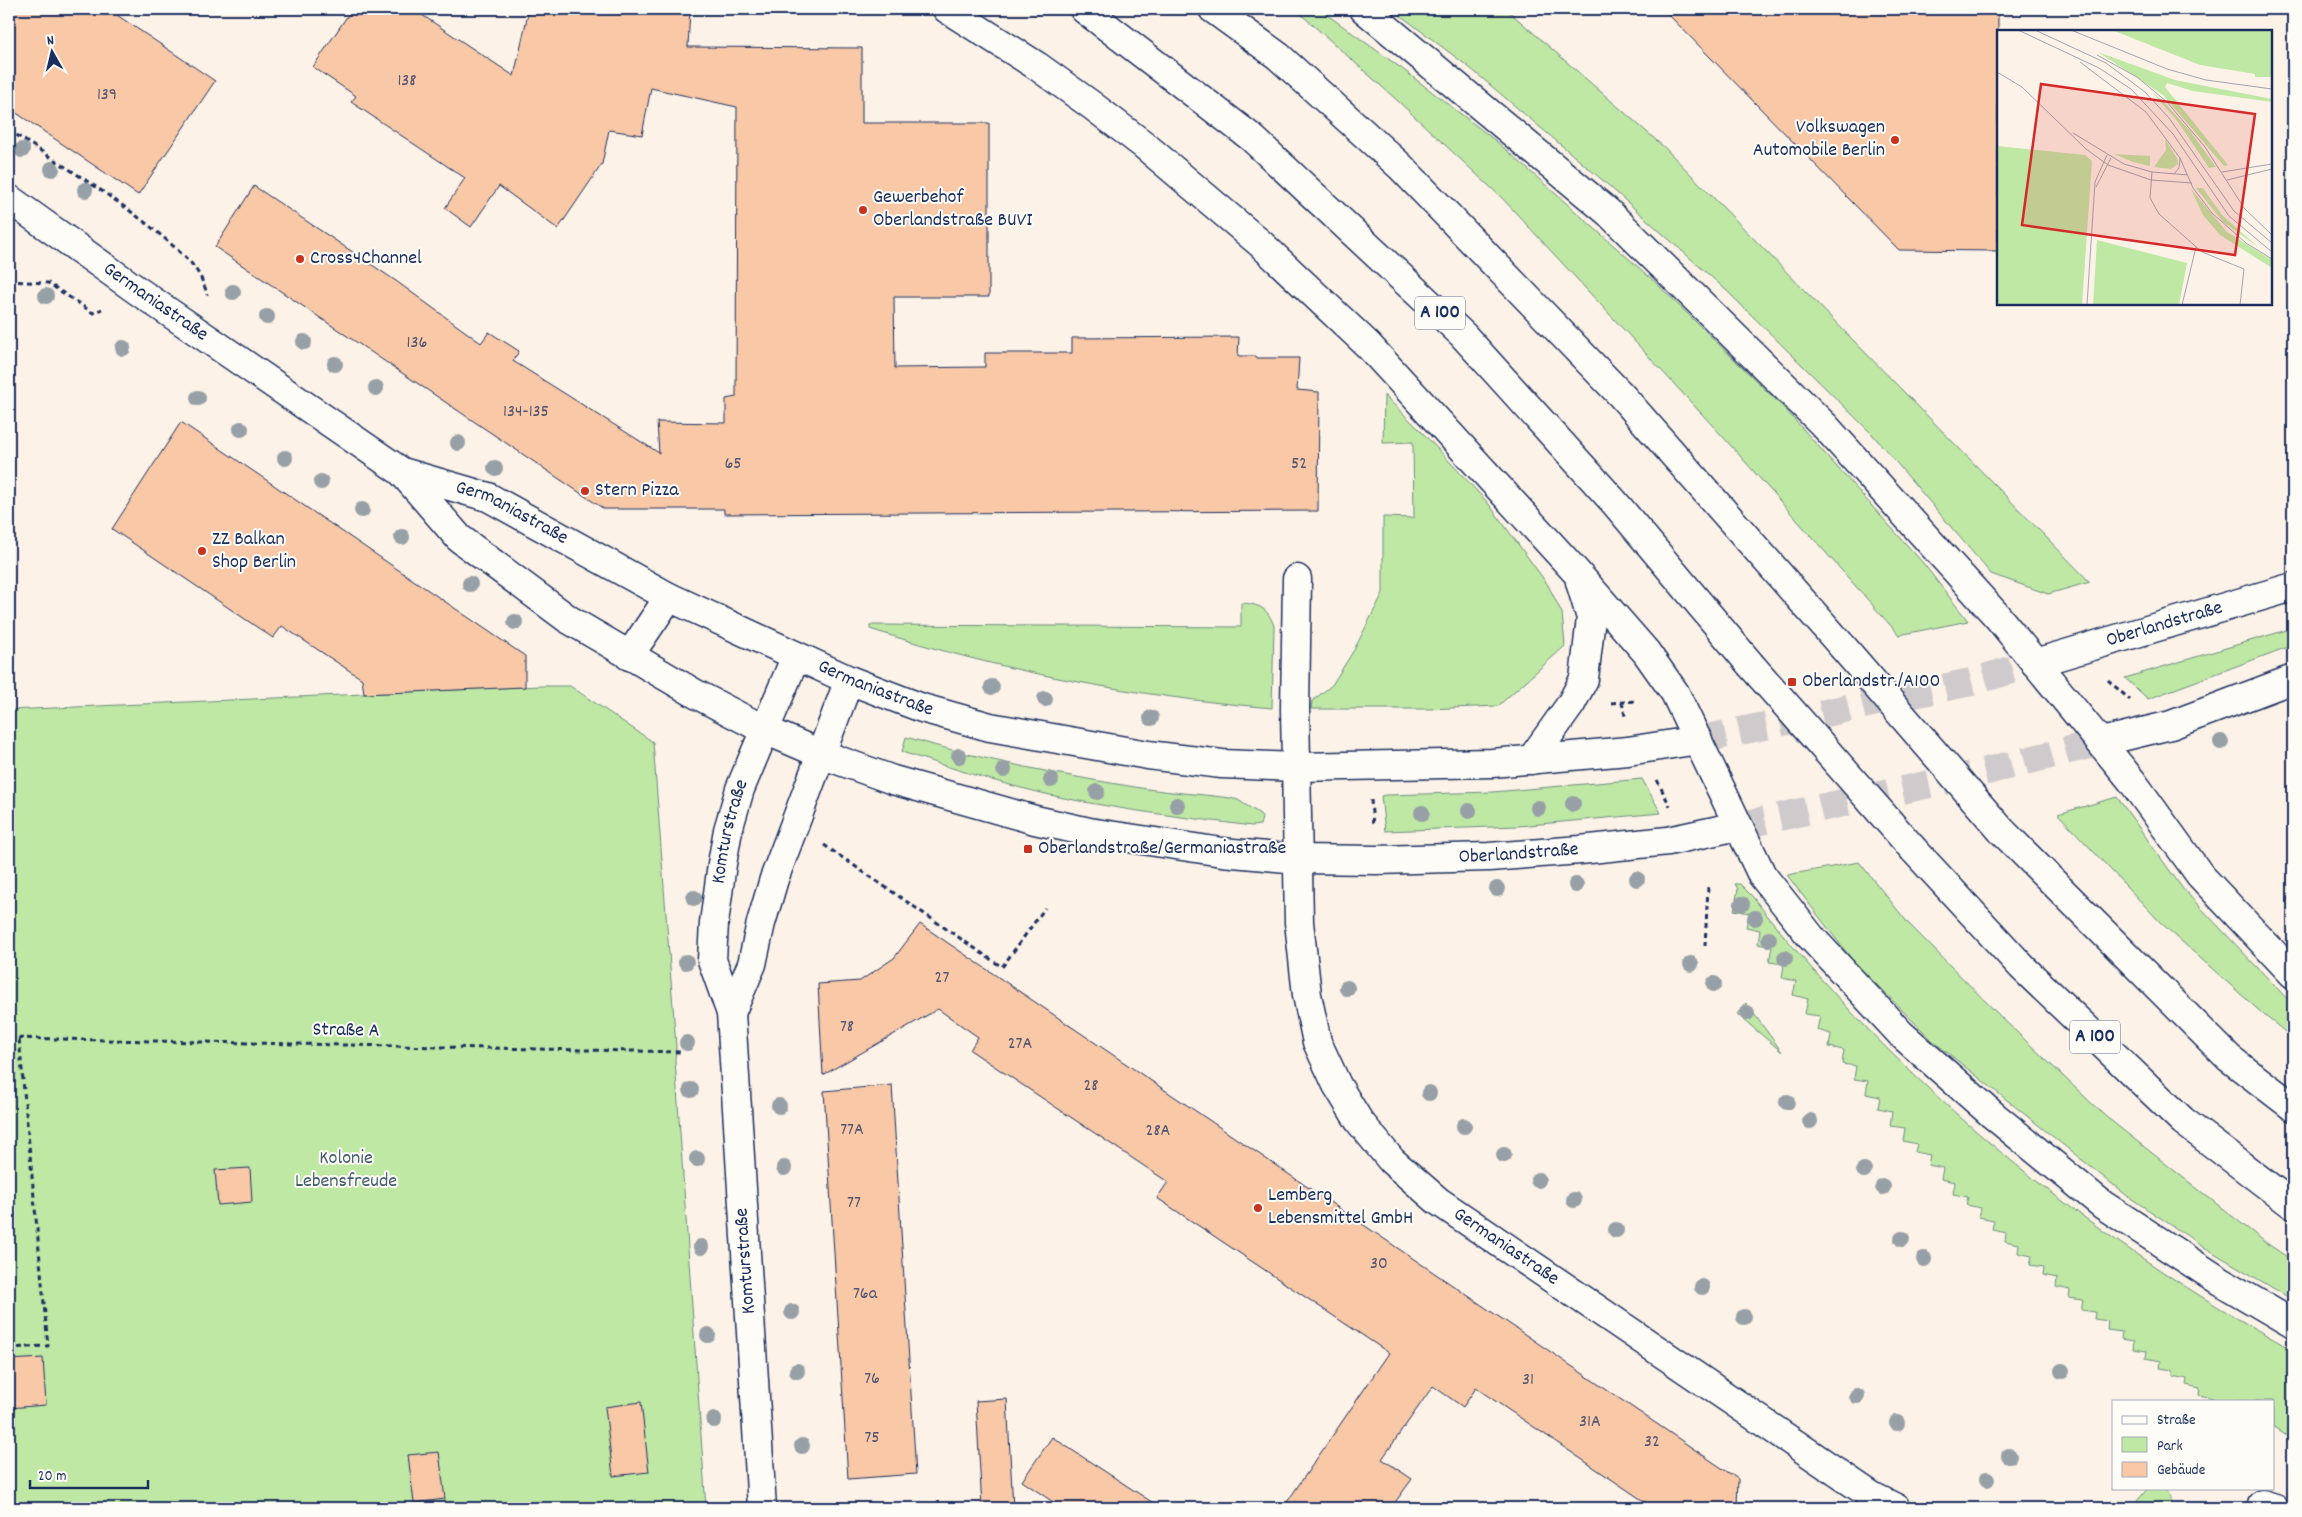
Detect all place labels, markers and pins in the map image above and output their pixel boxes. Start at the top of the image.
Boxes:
place label: Volkswagen Automobile Berlin [1753,114,1885,165]
marker: Volkswagen Automobile Berlin [1889,134,1901,146]
place label: Gewerbehof Oberlandstraße BUVI [873,184,1033,235]
marker: Gewerbehof Oberlandstraße BUVI [857,204,869,216]
place label: Cross4Channel [310,245,422,273]
marker: Cross4Channel [294,253,306,265]
place label: Stern Pizza [595,477,679,505]
marker: Stern Pizza [579,485,591,497]
place label: ZZ Balkan Shop Berlin [212,526,296,577]
marker: ZZ Balkan Shop Berlin [196,545,208,557]
place label: Oberlandstr./A100 [1802,668,1940,696]
marker: Oberlandstr./A100 [1786,676,1798,688]
place label: Oberlandstraße/Germaniastraße [1038,835,1287,863]
marker: Oberlandstraße/Germaniastraße [1022,843,1034,855]
place label: Lemberg Lebensmittel GmbH [1268,1182,1413,1233]
marker: Lemberg Lebensmittel GmbH [1252,1202,1264,1214]

